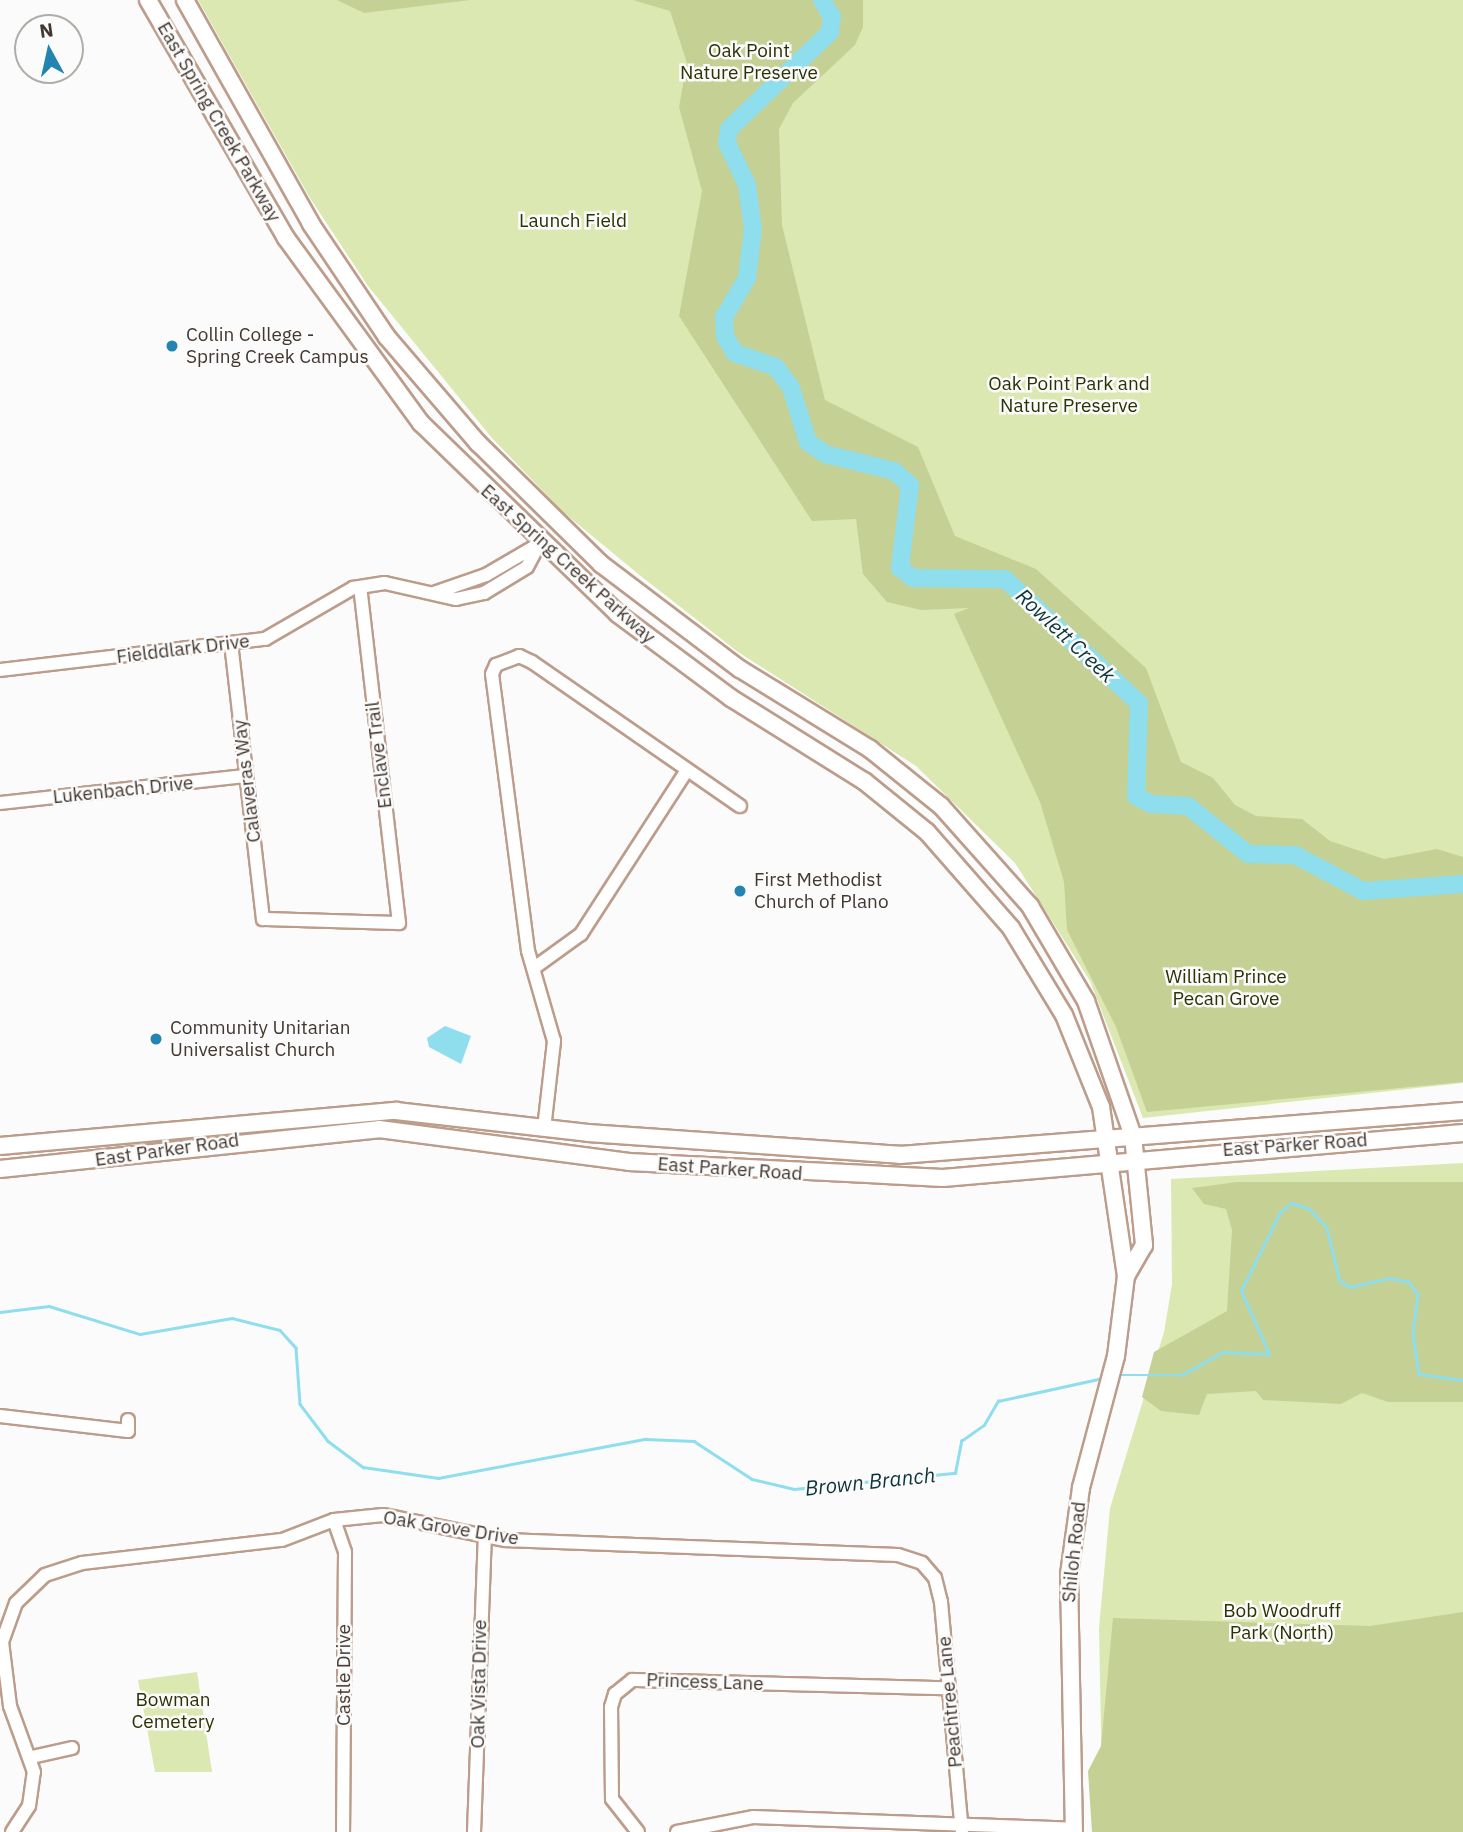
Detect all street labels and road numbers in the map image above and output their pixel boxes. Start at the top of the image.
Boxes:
street label: East Spring Creek Parkway [152,18,286,226]
street label: East Spring Creek Parkway [476,480,660,648]
street label: Fielddlark Drive [115,630,251,668]
street label: Enclave Trail [361,700,397,810]
street label: Calaveras Way [228,718,266,844]
street label: Lukenbach Drive [52,771,194,809]
street label: East Parker Road [94,1129,240,1171]
street label: East Parker Road [1222,1129,1368,1161]
street label: East Parker Road [657,1153,803,1185]
street label: Shiloh Road [1057,1500,1091,1604]
street label: Oak Grove Drive [382,1506,520,1550]
street label: Oak Vista Drive [466,1619,492,1749]
street label: Castle Drive [333,1624,355,1726]
street label: Peachtree Lane [933,1635,967,1769]
street label: Princess Lane [646,1669,764,1695]

